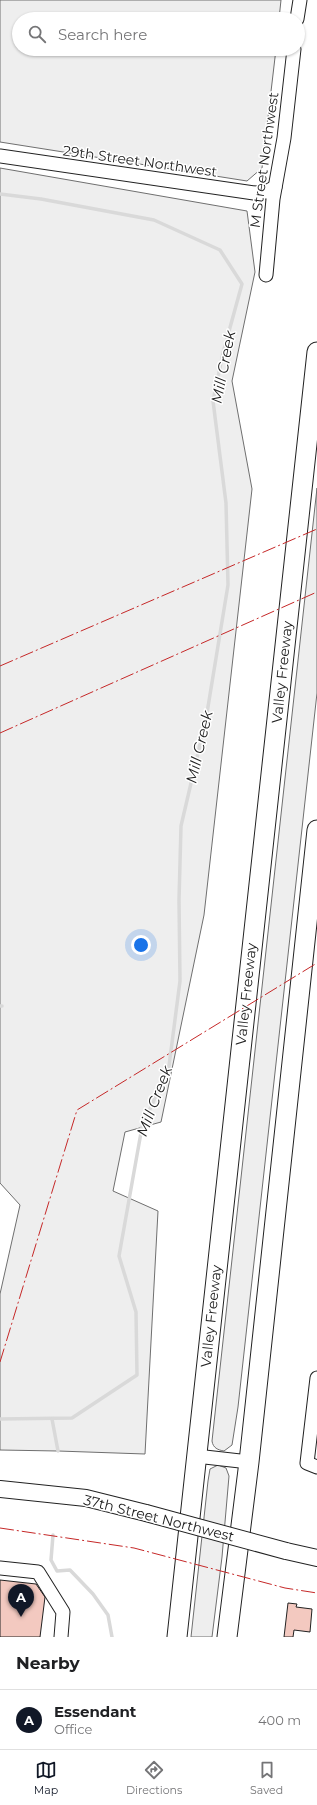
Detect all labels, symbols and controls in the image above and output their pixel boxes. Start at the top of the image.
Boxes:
search box [12,12,305,56]
icon: search [26,23,48,45]
text: Search here [58,25,147,44]
street label: M Street Northwest [246,91,282,229]
street label: 29th Street Northwest [62,141,219,181]
water label: Mill Creek [207,328,240,405]
street label: Valley Freeway [268,619,296,724]
water label: Mill Creek [181,708,217,785]
your location [131,935,151,955]
street label: Valley Freeway [232,941,260,1046]
water label: Mill Creek [132,1062,177,1139]
street label: Valley Freeway [197,1263,225,1368]
street label: 37th Street Northwest [82,1491,236,1546]
pin: A [8,1584,34,1617]
text: Nearby [16,1653,80,1673]
text: Essendant [54,1702,136,1721]
text: A [24,1712,34,1728]
text: 400 m [258,1712,301,1728]
text: Office [54,1721,92,1737]
tab: Map [34,1759,58,1797]
tab: Directions [126,1759,182,1797]
tab: Saved [250,1759,283,1797]

